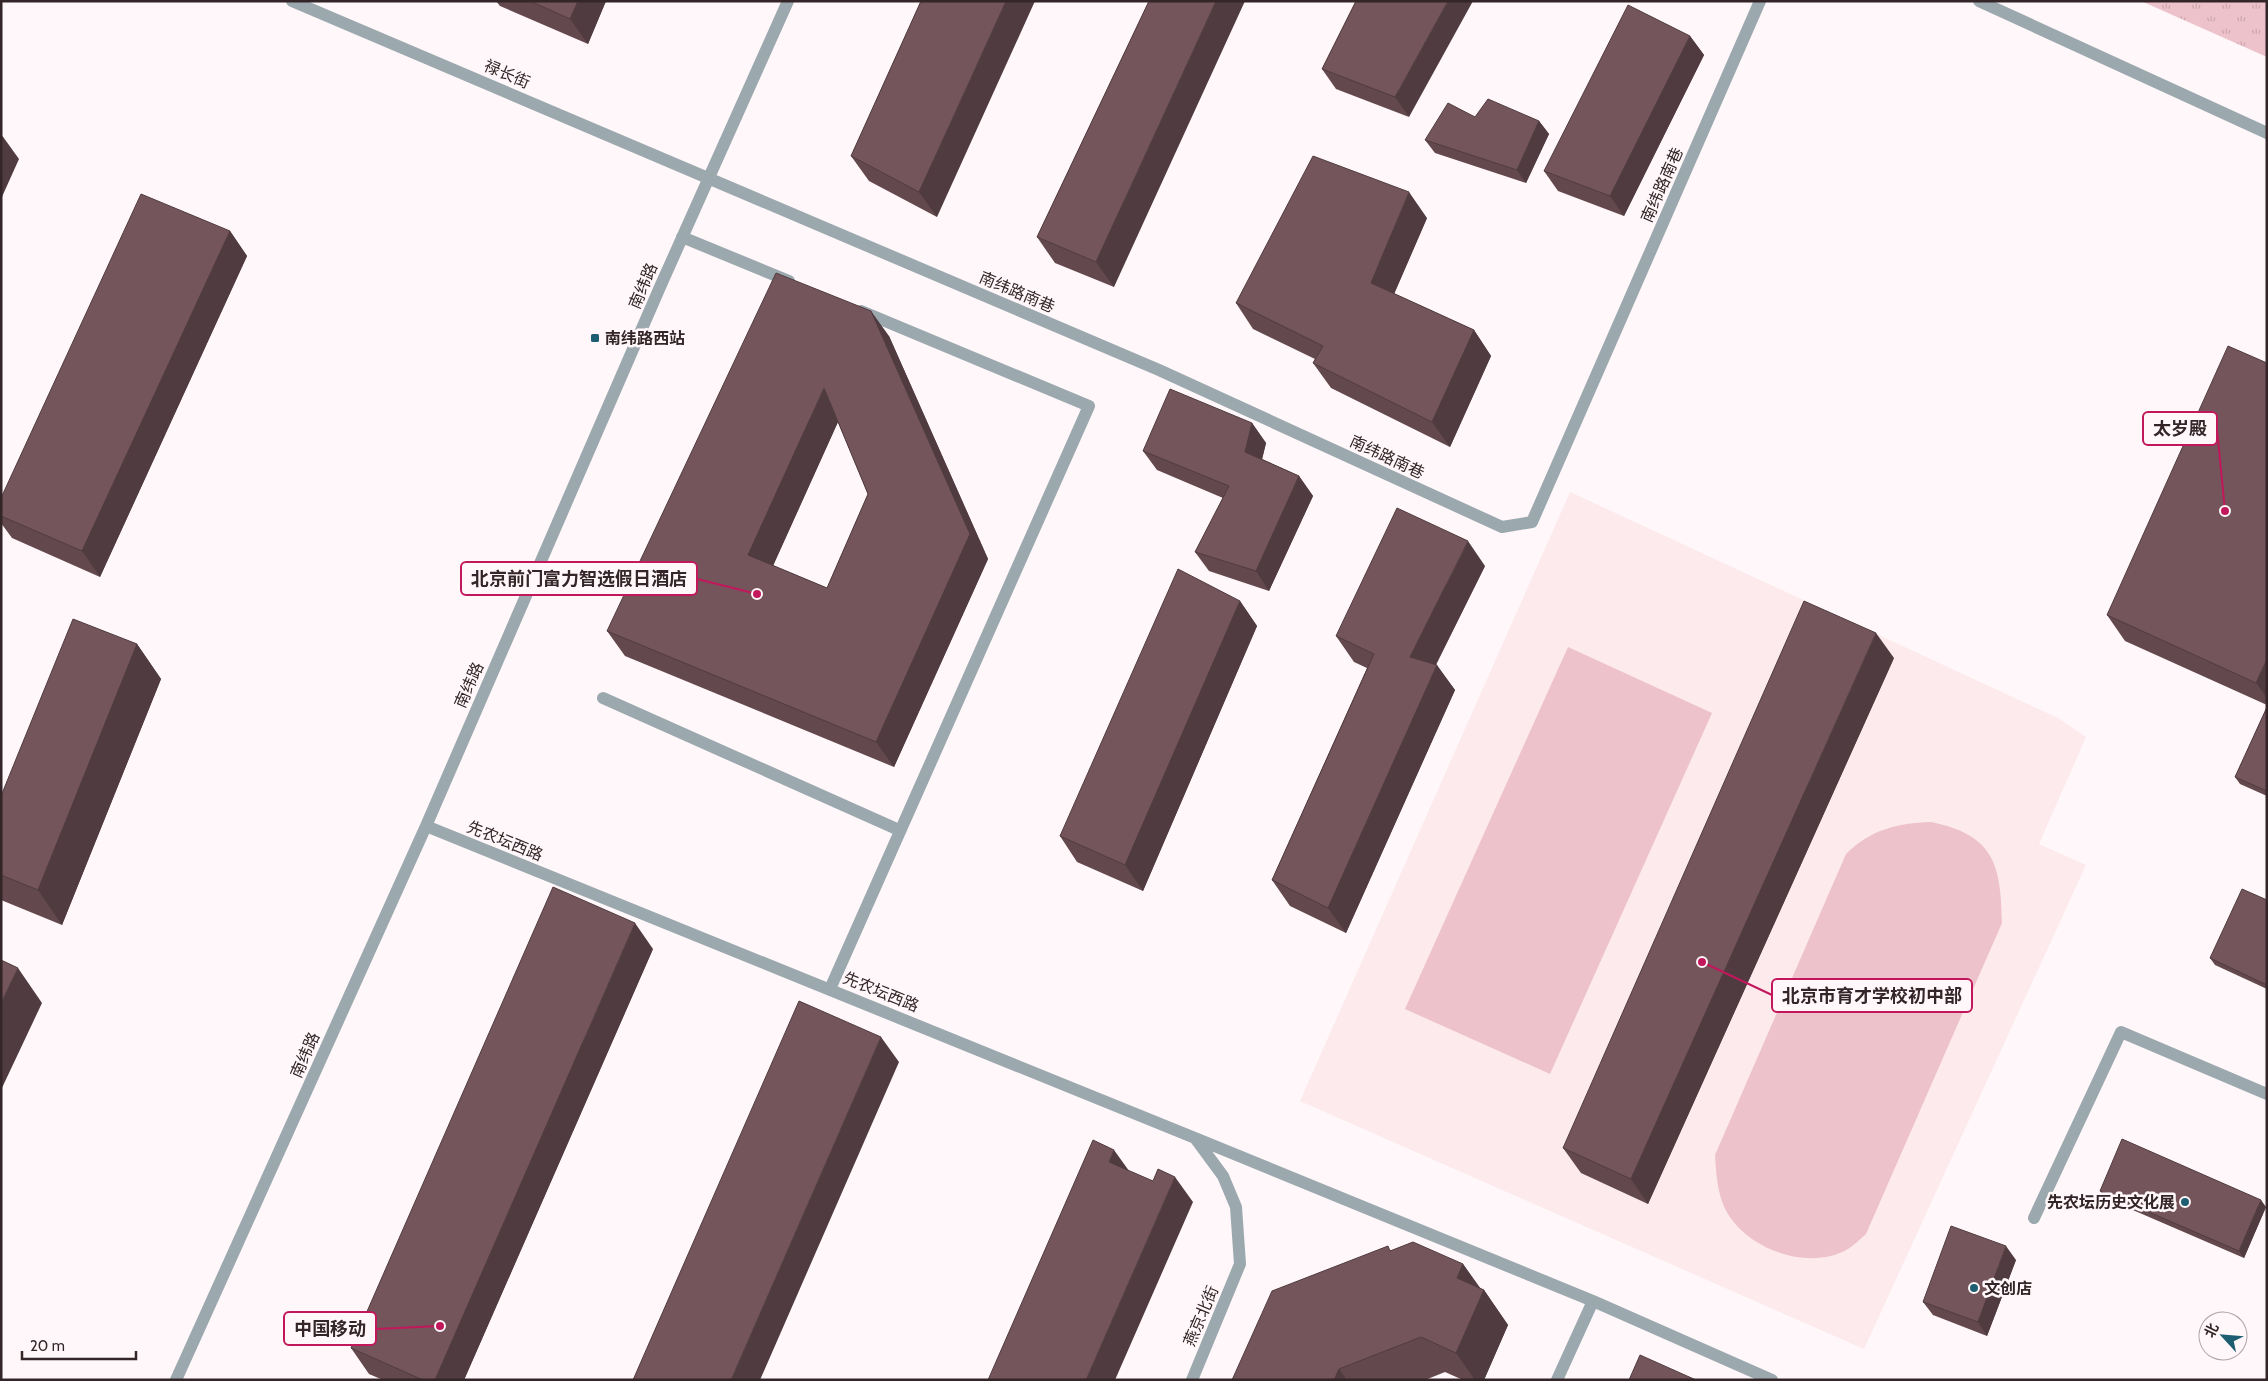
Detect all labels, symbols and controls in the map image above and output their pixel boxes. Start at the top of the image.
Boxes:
street label: 禄长街 [481,56,533,92]
street label: 南纬路南巷 [1637,145,1687,225]
street label: 南纬路 [625,260,661,312]
street label: 南纬路南巷 [976,268,1058,316]
place label: 南纬路西站 [605,329,685,348]
marker: 南纬路西站 [589,332,601,344]
callout: 太岁殿 [2143,412,2217,445]
text: 太岁殿 [2153,418,2207,440]
street label: 南纬路南巷 [1347,431,1427,483]
callout: 北京前门富力智选假日酒店 [461,562,697,595]
text: 北京前门富力智选假日酒店 [471,568,687,590]
street label: 南纬路 [451,659,487,711]
street label: 先农坛西路 [464,817,546,865]
street label: 先农坛西路 [840,968,922,1016]
callout: 北京市育才学校初中部 [1772,979,1972,1012]
text: 北京市育才学校初中部 [1782,985,1962,1007]
street label: 南纬路 [287,1029,323,1081]
place label: 先农坛历史文化展 [2047,1193,2175,1212]
marker: 先农坛历史文化展 [2179,1196,2191,1208]
place label: 文创店 [1984,1279,2032,1298]
marker: 文创店 [1968,1282,1980,1294]
street label: 燕京北街 [1180,1283,1222,1349]
north arrow [2198,1311,2248,1361]
callout: 中国移动 [284,1312,376,1345]
text: 中国移动 [294,1318,366,1340]
text: 北 [2200,1320,2222,1341]
scale bar [22,1328,136,1360]
text: 20 m [30,1337,65,1355]

